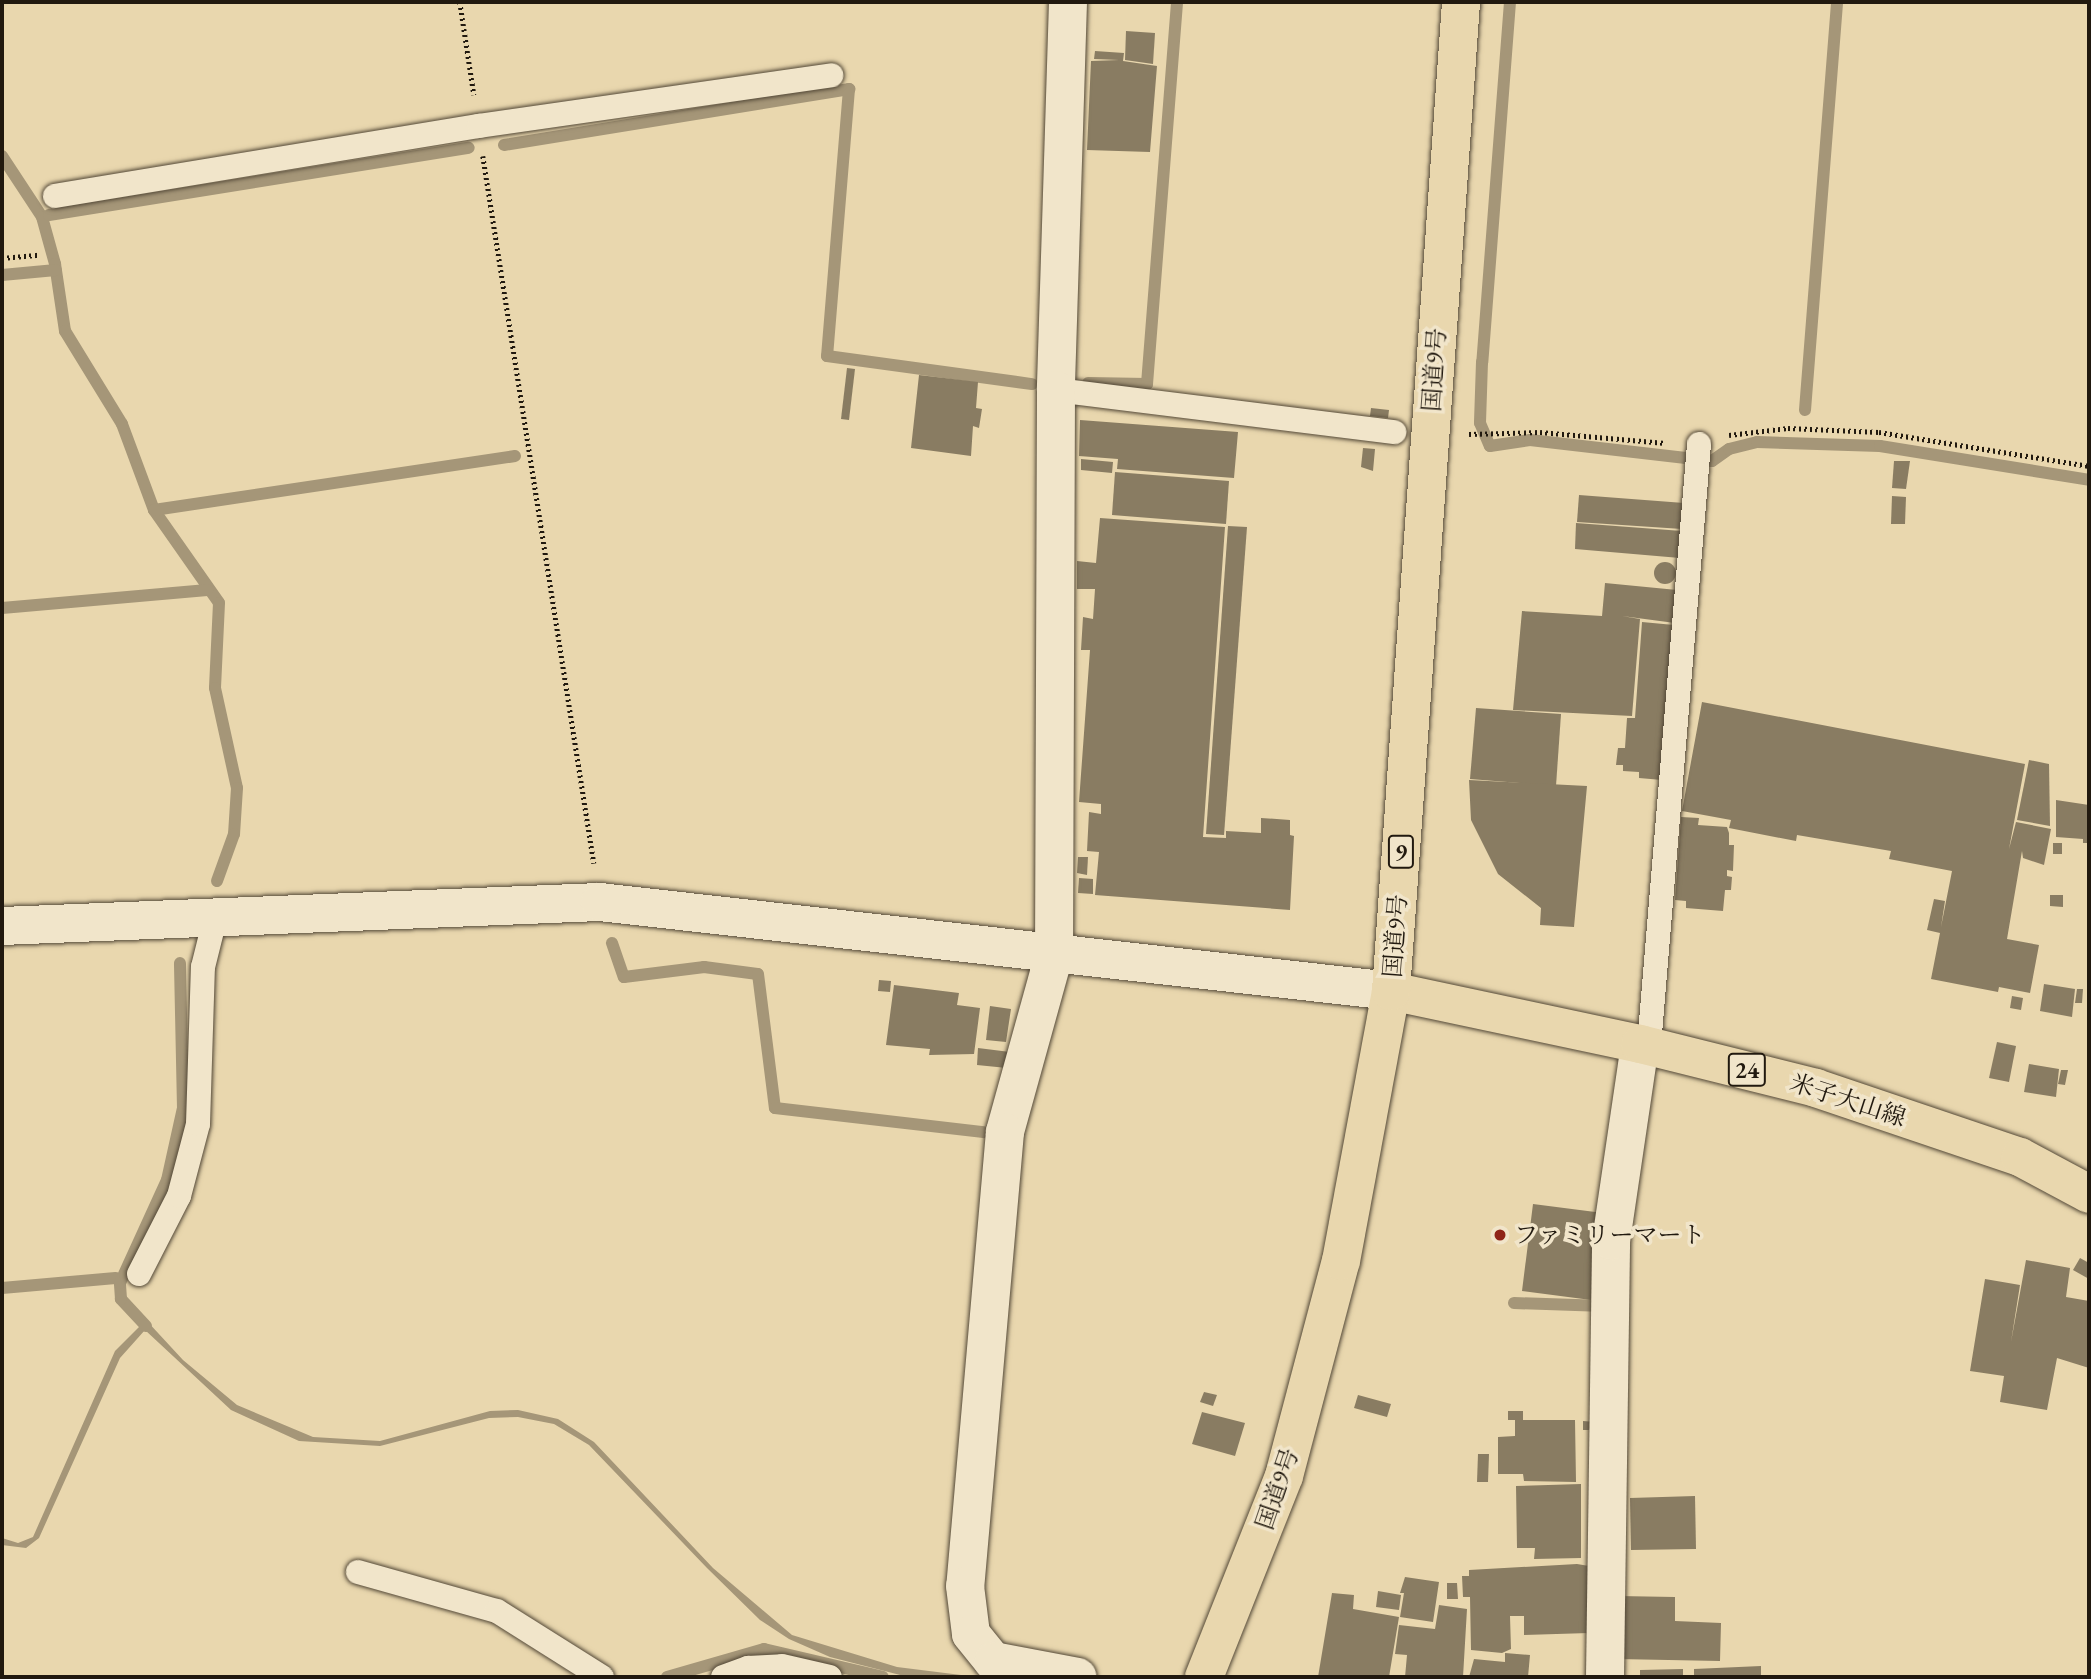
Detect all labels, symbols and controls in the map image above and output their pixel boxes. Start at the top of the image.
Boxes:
street label: 国道9号 [1417,327,1451,413]
road number: 9 [1387,832,1415,872]
street label: 国道9号 [1378,893,1412,979]
road number: 24 [1728,1050,1766,1090]
street label: 米子大山線 [1786,1068,1910,1132]
place label: ファミリーマート [1514,1221,1706,1249]
marker: ファミリーマート [1492,1227,1508,1243]
street label: 国道9号 [1250,1445,1304,1533]

